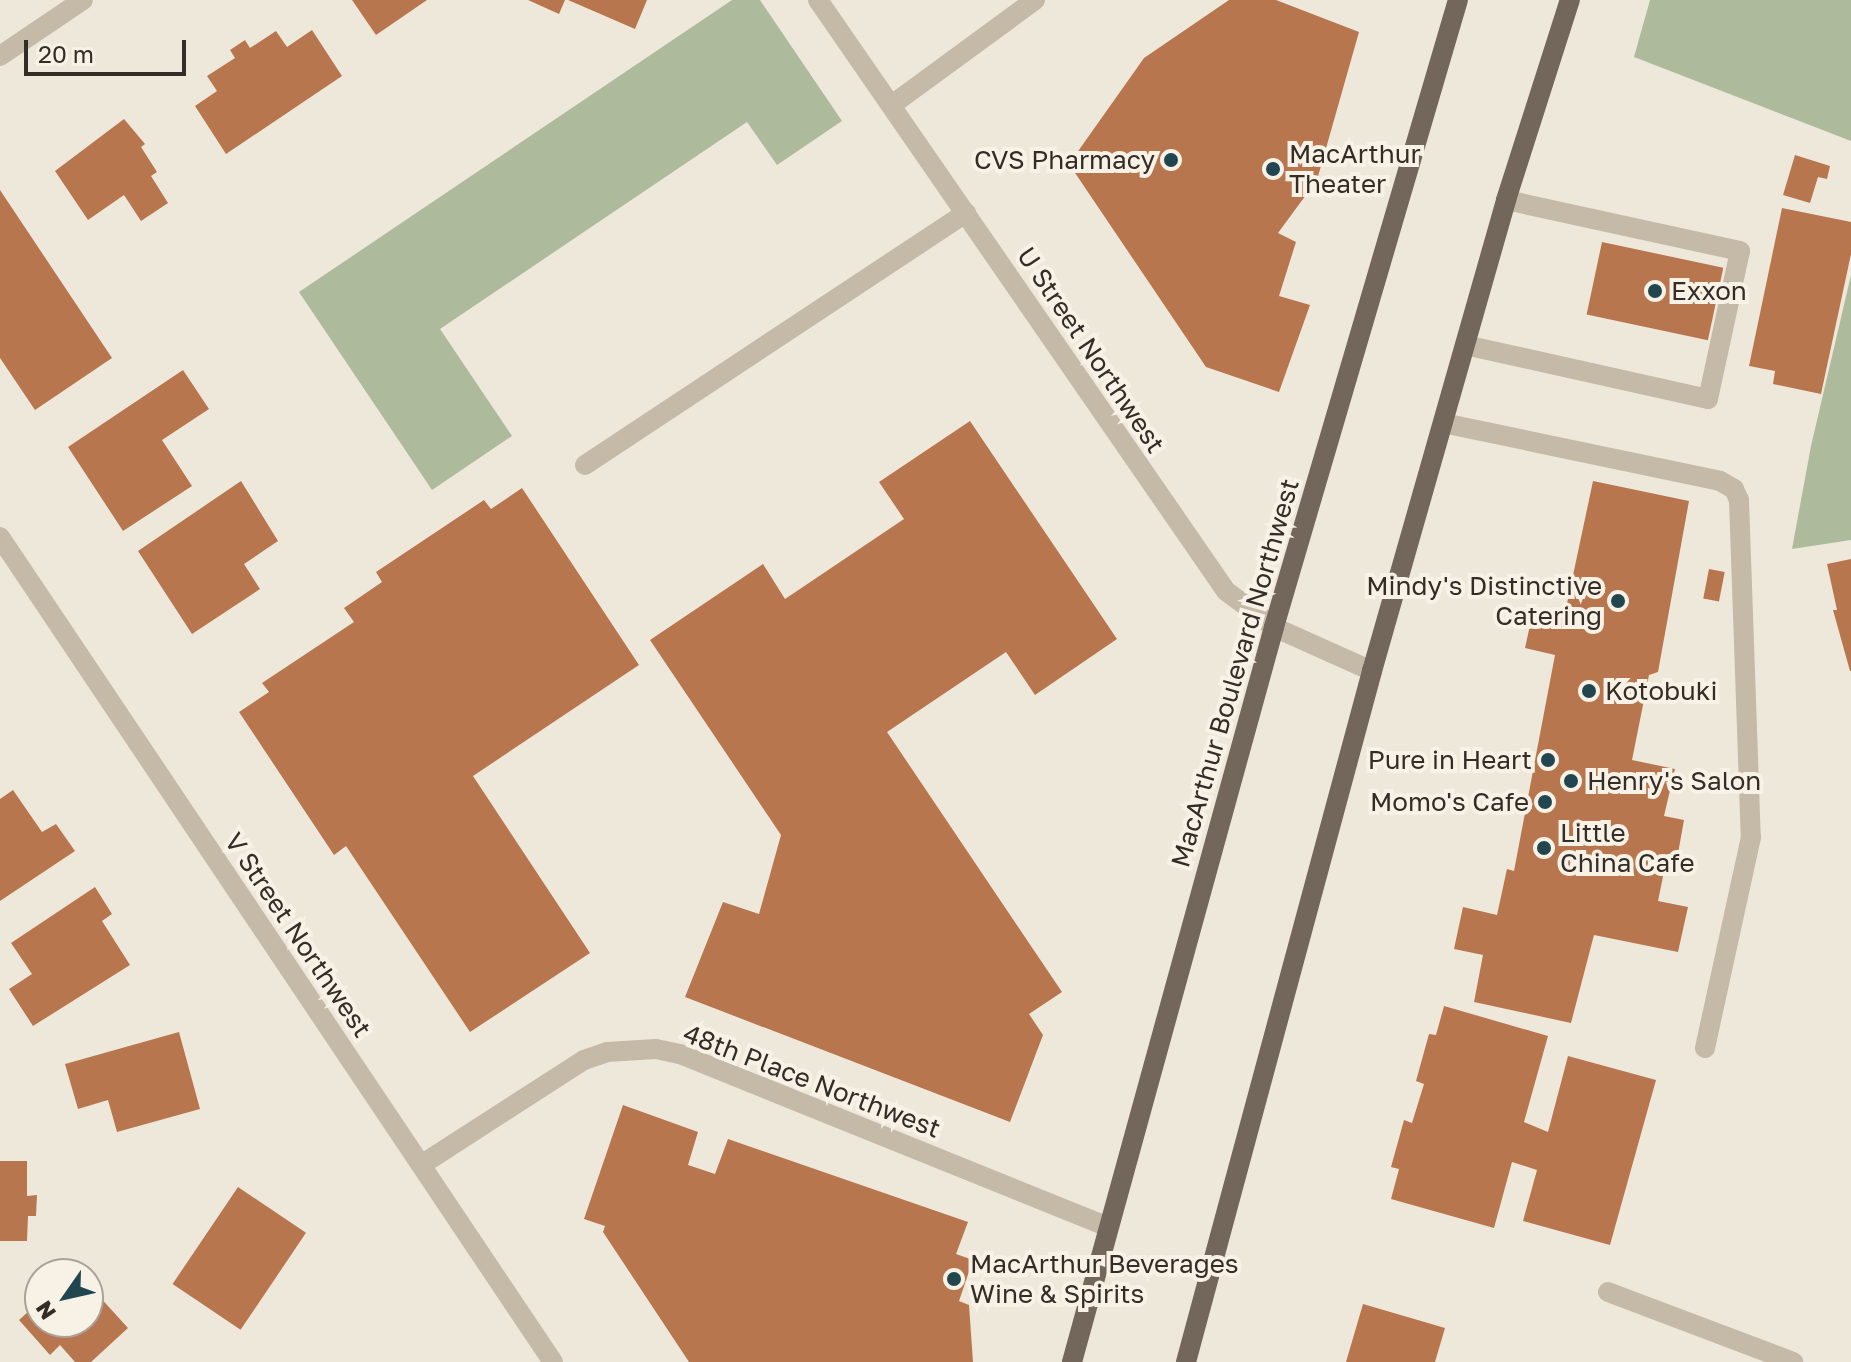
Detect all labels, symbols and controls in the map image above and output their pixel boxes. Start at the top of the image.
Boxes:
scale bar [28,24,190,74]
text: 20 m [38,39,94,68]
place label: MacArthur Theater [1289,138,1421,200]
place label: CVS Pharmacy [974,144,1155,176]
marker: CVS Pharmacy [1162,151,1180,169]
marker: MacArthur Theater [1264,160,1282,178]
street label: U Street Northwest [1011,241,1171,459]
place label: Exxon [1671,275,1747,307]
marker: Exxon [1646,282,1664,300]
street label: MacArthur Boulevard Northwest [1165,475,1305,871]
place label: Mindy's Distinctive Catering [1366,570,1602,632]
marker: Mindy's Distinctive Catering [1609,592,1627,610]
place label: Kotobuki [1605,675,1717,707]
marker: Kotobuki [1580,682,1598,700]
place label: Pure in Heart [1368,744,1532,776]
marker: Pure in Heart [1539,751,1557,769]
place label: Henry's Salon [1587,765,1761,797]
marker: Henry's Salon [1562,772,1580,790]
place label: Momo's Cafe [1370,786,1529,818]
marker: Momo's Cafe [1536,793,1554,811]
place label: Little China Cafe [1560,817,1694,878]
street label: V Street Northwest [218,827,378,1043]
marker: Little China Cafe [1535,839,1553,857]
street label: 48th Place Northwest [679,1018,945,1144]
place label: MacArthur Beverages Wine & Spirits [970,1248,1239,1310]
north arrow [24,1258,104,1338]
marker: MacArthur Beverages Wine & Spirits [945,1270,963,1288]
text: N [29,1296,61,1325]

